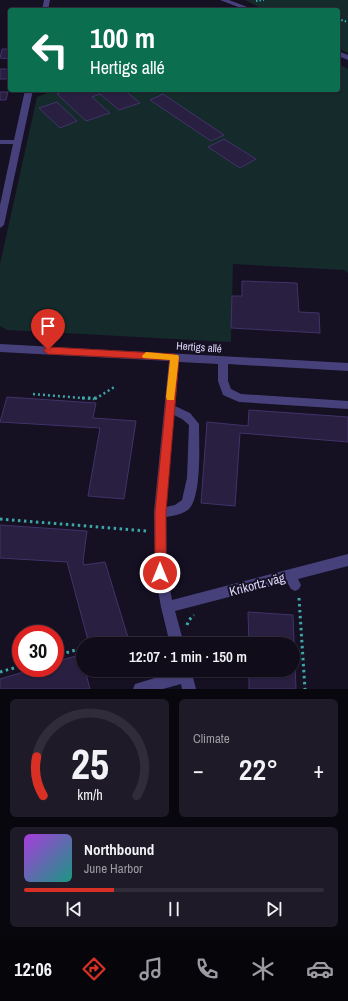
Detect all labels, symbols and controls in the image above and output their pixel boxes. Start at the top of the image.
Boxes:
text: 100 m [90,19,155,57]
icon: left [24,24,76,76]
text: Hertigs allé [90,55,165,80]
pin [31,309,65,350]
icon: arrive [37,315,59,337]
street label: Hertigs allé [176,338,222,356]
position arrow [139,552,181,594]
street label: Krikortz väg [227,569,287,600]
speed limit sign: 30 [12,625,64,677]
text: 12:07 · 1 min · 150 m [129,646,247,667]
text: Climate [193,730,230,747]
text: 25 [71,736,108,792]
text: 22° [239,749,278,789]
text: − [193,755,204,785]
text: + [313,755,324,785]
text: km/h [77,785,102,804]
text: Northbound [84,839,154,860]
text: June Harbor [84,860,143,877]
icon: previous [63,898,85,920]
icon: pause [163,898,185,920]
icon: next [263,898,285,920]
icon: directions [80,955,108,983]
icon: music [137,955,165,983]
icon: phone [193,955,221,983]
icon: climate [249,955,277,983]
icon: car [306,955,334,983]
text: 12:06 [14,957,52,982]

